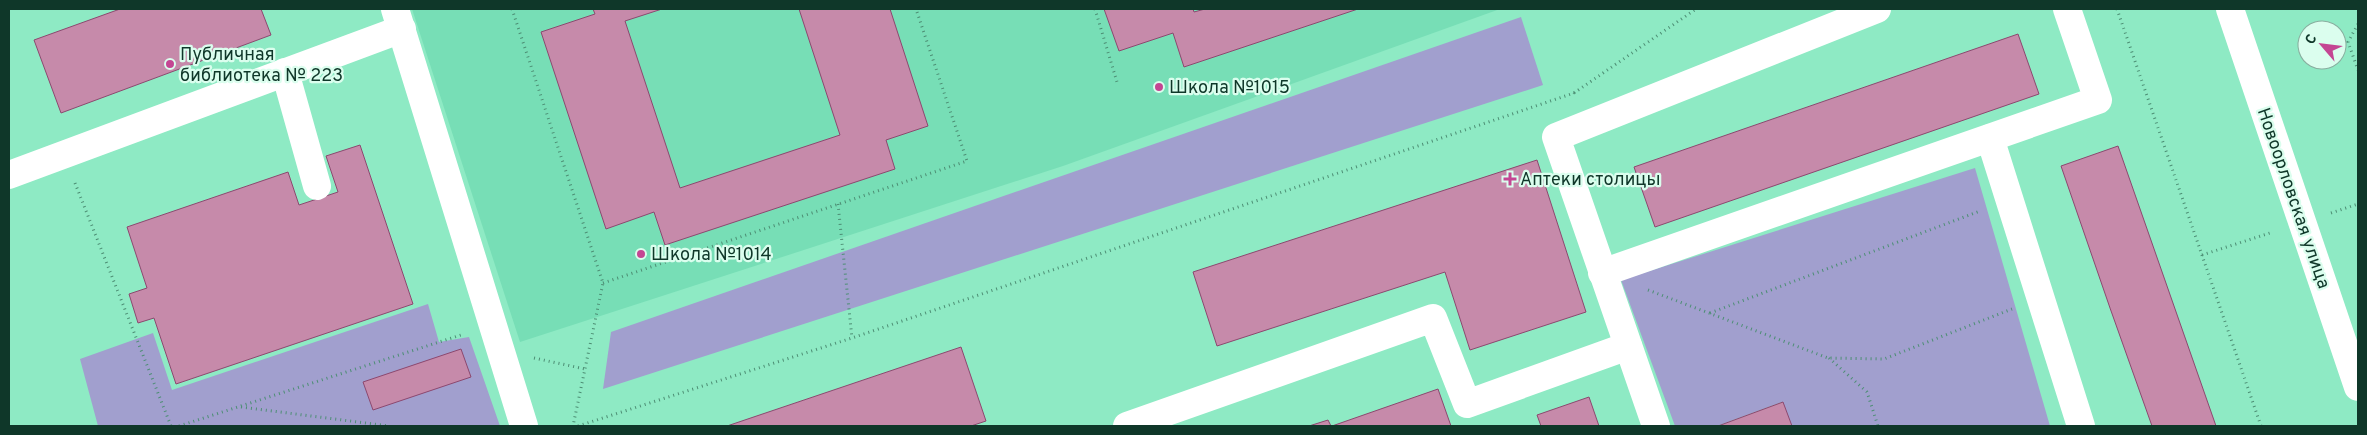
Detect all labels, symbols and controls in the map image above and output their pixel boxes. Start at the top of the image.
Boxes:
north arrow [2297,20,2347,70]
text: С [2302,32,2321,48]
place label: Публичная библиотека № 223 [180,44,343,88]
marker: Публичная библиотека № 223 [164,58,176,70]
place label: Школа №1015 [1169,77,1290,100]
marker: Школа №1015 [1153,81,1165,93]
street label: Новоорловская улица [2251,105,2334,292]
place label: Аптеки столицы [1520,169,1661,192]
marker: Аптеки столицы [1504,173,1516,185]
place label: Школа №1014 [651,244,772,267]
marker: Школа №1014 [635,248,647,260]

